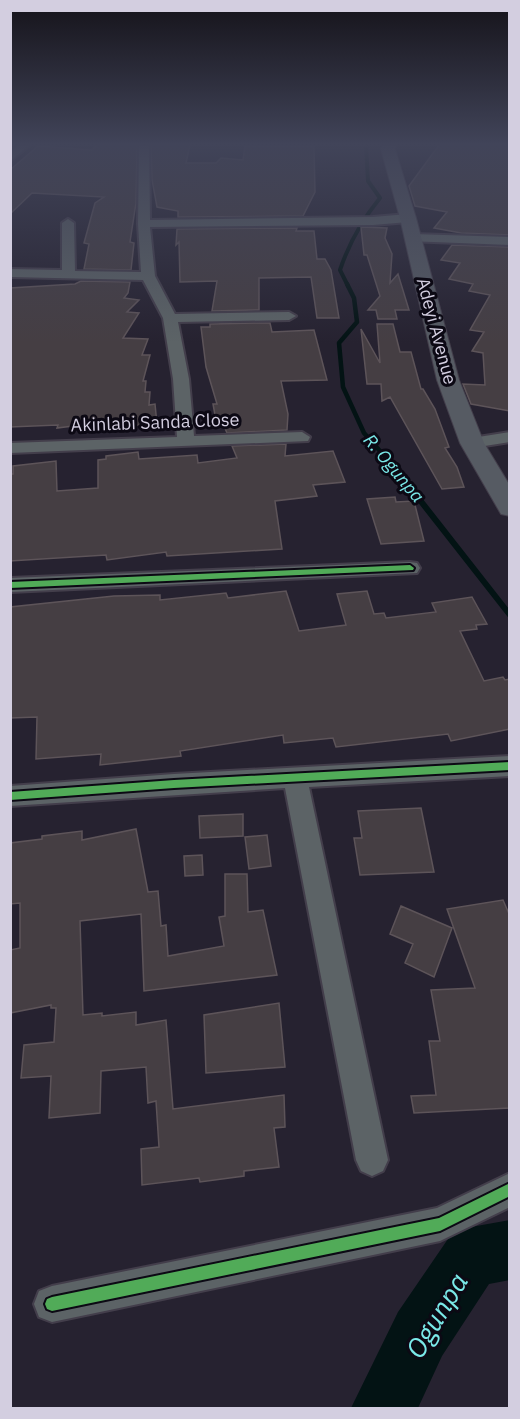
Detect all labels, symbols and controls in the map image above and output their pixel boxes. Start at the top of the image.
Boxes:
street label: Adeyi Avenue [412,275,462,387]
street label: Akinlabi Sanda Close [70,408,240,436]
water label: R. Ogunpa [359,429,429,507]
water label: Ogunpa [397,1266,475,1364]

